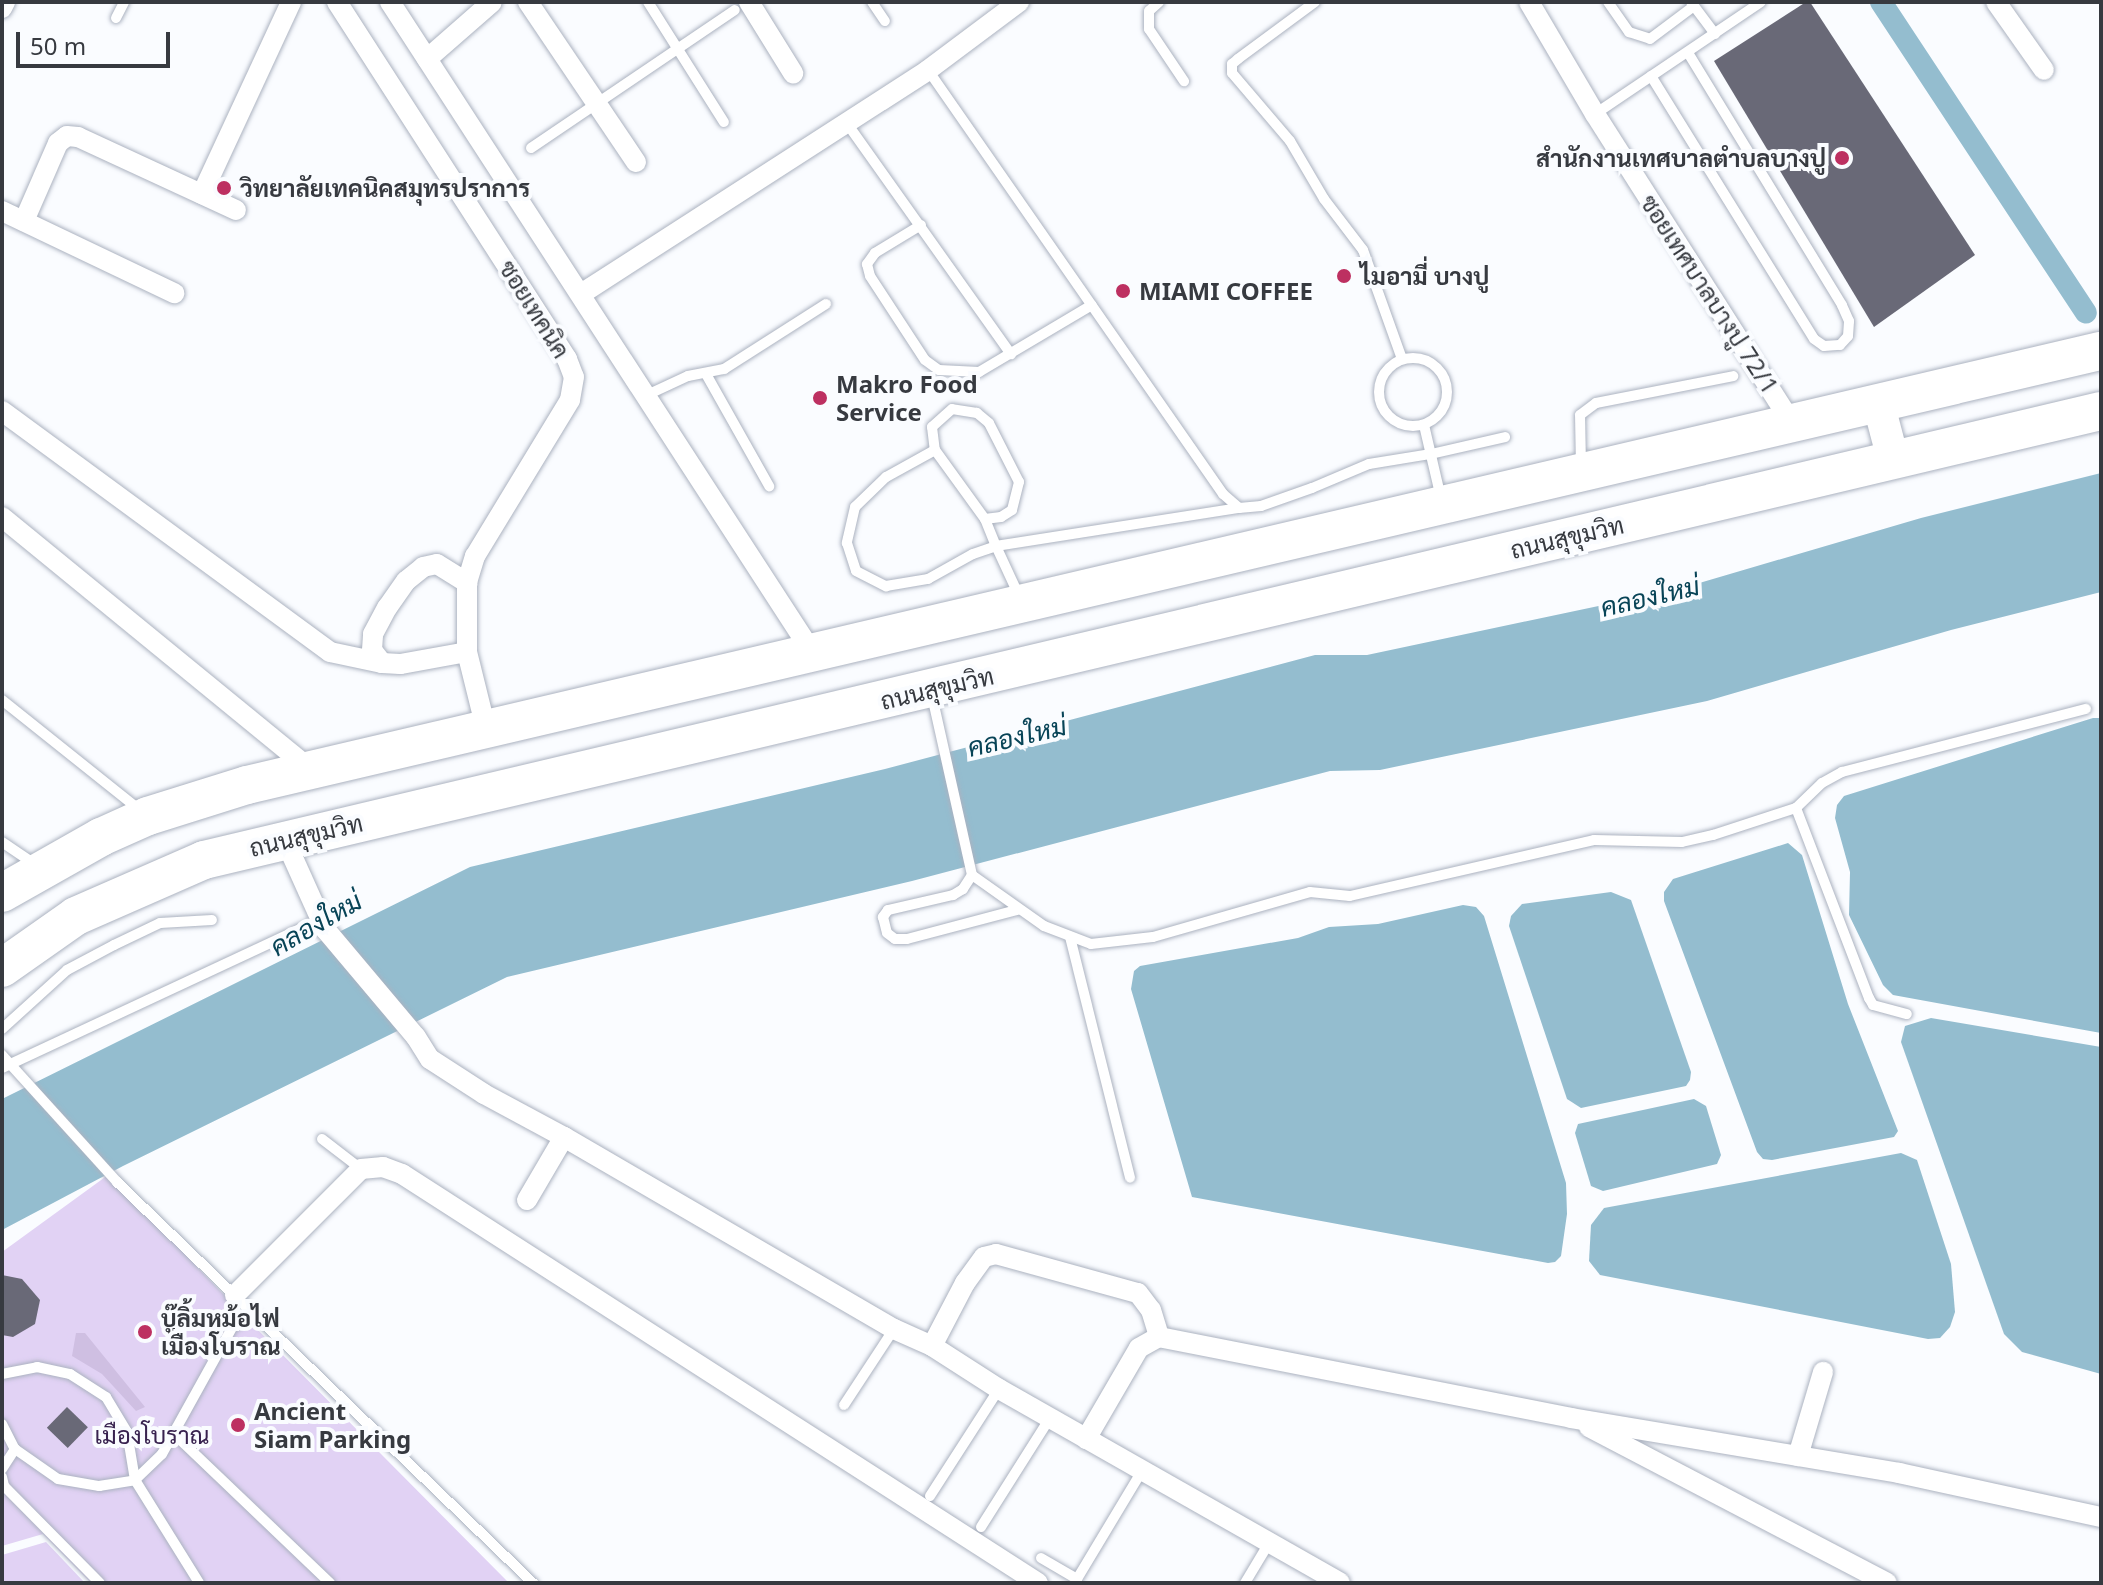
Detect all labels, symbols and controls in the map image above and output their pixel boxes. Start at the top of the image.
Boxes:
scale bar [20,16,174,66]
text: 50 m [30,29,86,62]
place label: สำนักงานเทศบาลตำบลบางปู [1536,144,1826,172]
marker: สำนักงานเทศบาลตำบลบางปู [1833,149,1851,167]
place label: วิทยาลัยเทคนิคสมุทรปราการ [240,174,530,202]
marker: วิทยาลัยเทคนิคสมุทรปราการ [215,179,233,197]
street label: ซอยเทศบาลบางปู 72/1 [1635,189,1785,399]
street label: ซอยเทคนิค [494,255,576,363]
place label: ไมอามี่ บางปู [1360,262,1489,290]
marker: ไมอามี่ บางปู [1335,267,1353,285]
place label: MIAMI COFFEE [1139,277,1313,305]
marker: MIAMI COFFEE [1114,282,1132,300]
place label: Makro Food Service [836,370,978,426]
marker: Makro Food Service [811,389,829,407]
street label: ถนนสุขุมวิท [1507,510,1627,564]
water label: คลองใหม่ [1598,571,1702,623]
street label: ถนนสุขุมวิท [877,661,997,715]
water label: คลองใหม่ [965,711,1069,763]
street label: ถนนสุขุมวิท [246,808,366,862]
water label: คลองใหม่ [265,885,367,963]
place label: บู๊ลิ้มหม้อไฟ เมืองโบราณ [161,1304,281,1360]
marker: บู๊ลิ้มหม้อไฟ เมืองโบราณ [136,1323,154,1341]
place label: Ancient Siam Parking [254,1397,411,1453]
marker: Ancient Siam Parking [229,1416,247,1434]
park label: เมืองโบราณ [95,1421,209,1449]

